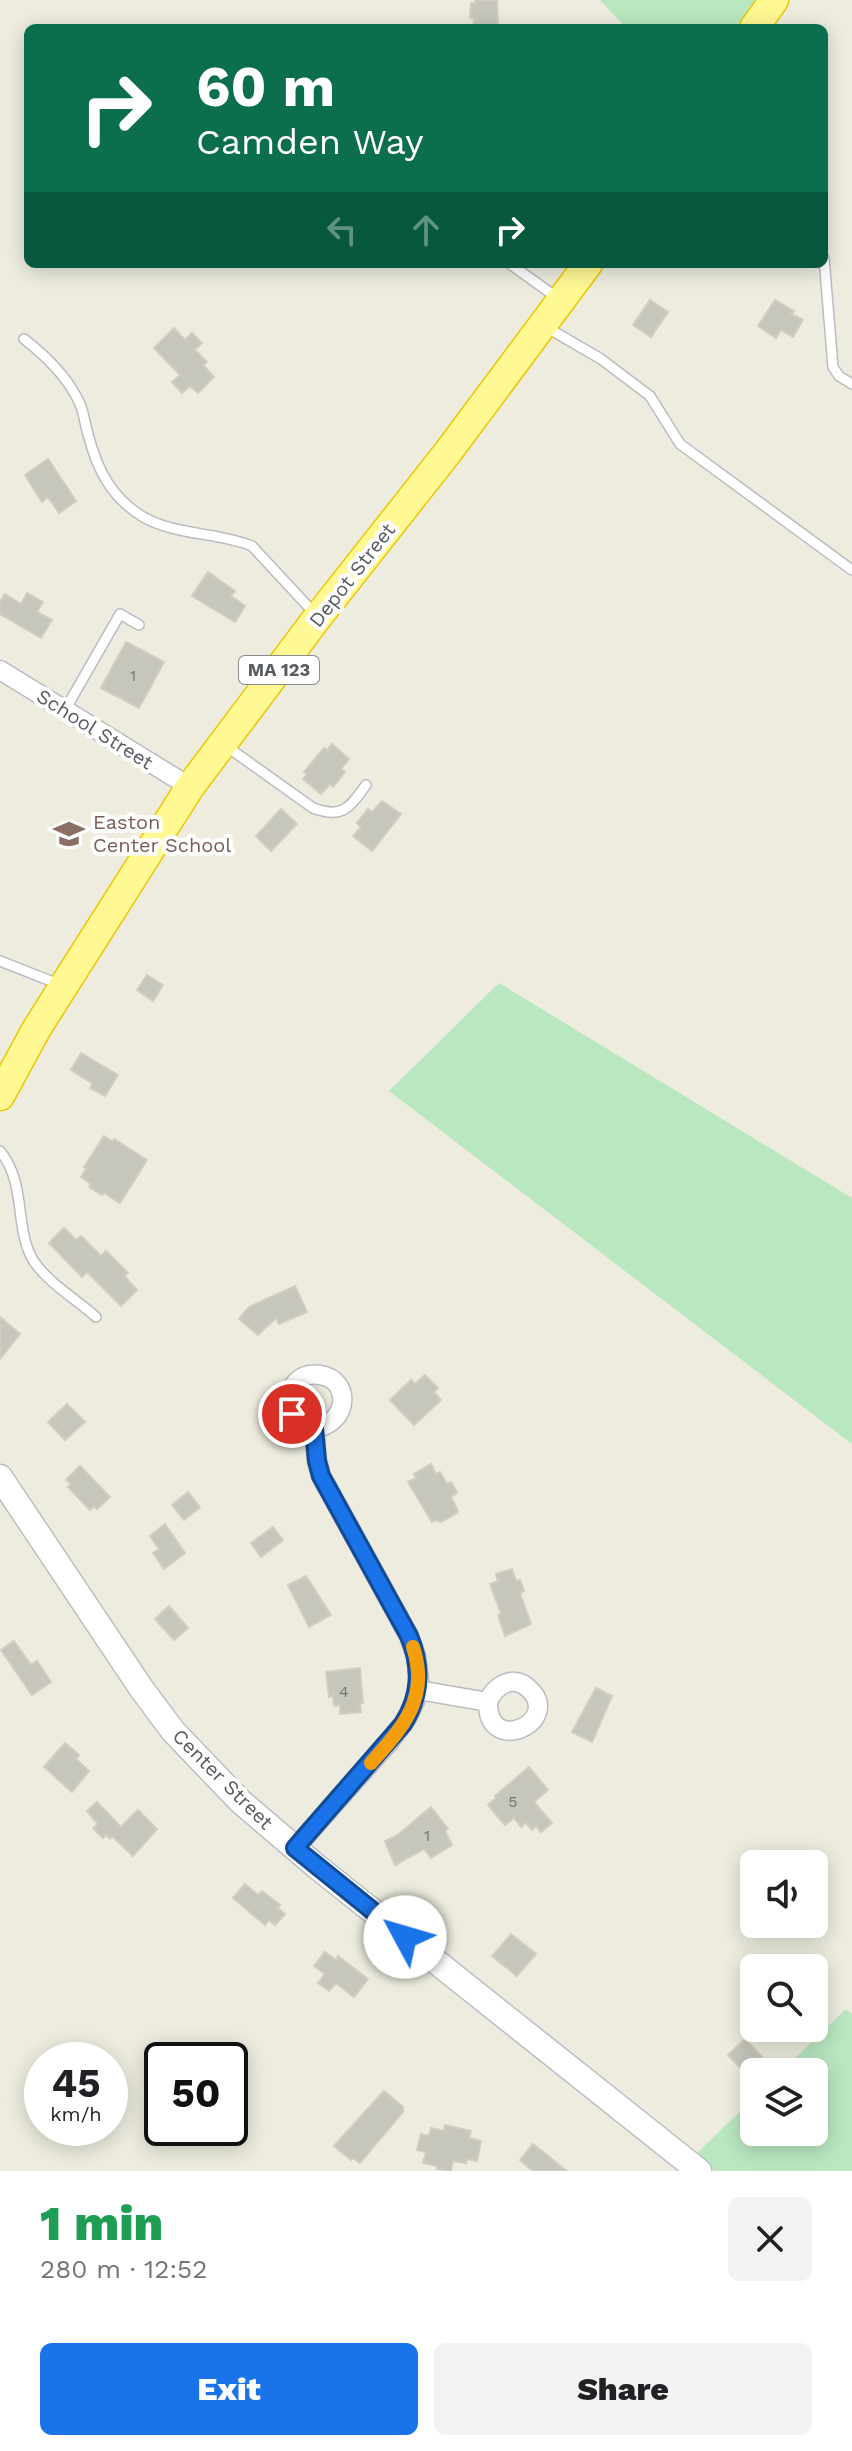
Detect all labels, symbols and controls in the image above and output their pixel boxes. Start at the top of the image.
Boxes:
text: 60 m [196,54,335,120]
icon: right [64,56,168,160]
text: Camden Way [196,121,423,163]
icon: left [320,208,364,252]
icon: ahead [404,208,448,252]
icon: right [488,208,532,252]
street label: Depot Street [304,518,401,632]
road number: MA 123 [239,656,319,684]
house number: 1 [130,666,136,685]
street label: School Street [32,684,158,775]
place label: Easton Center School [93,810,231,857]
school or university icon: Easton Center School [52,817,86,851]
pin [258,1380,326,1448]
icon: arrive [270,1392,314,1436]
house number: 4 [339,1682,349,1701]
street label: Center Street [168,1724,279,1835]
house number: 5 [508,1792,518,1811]
house number: 1 [424,1826,430,1845]
map controls [740,1850,828,2146]
button: sound [740,1850,828,1938]
position arrow [363,1895,447,1979]
button: search [740,1954,828,2042]
speed limit sign: 50 [144,2042,248,2146]
button: layers [740,2058,828,2146]
text: 45 [51,2060,101,2107]
text: km/h [50,2102,102,2126]
text: 1 min [40,2195,163,2252]
button: close [728,2197,812,2281]
text: 280 m · 12:52 [40,2254,207,2284]
button: Exit [40,2343,418,2435]
button: Share [434,2343,812,2435]

